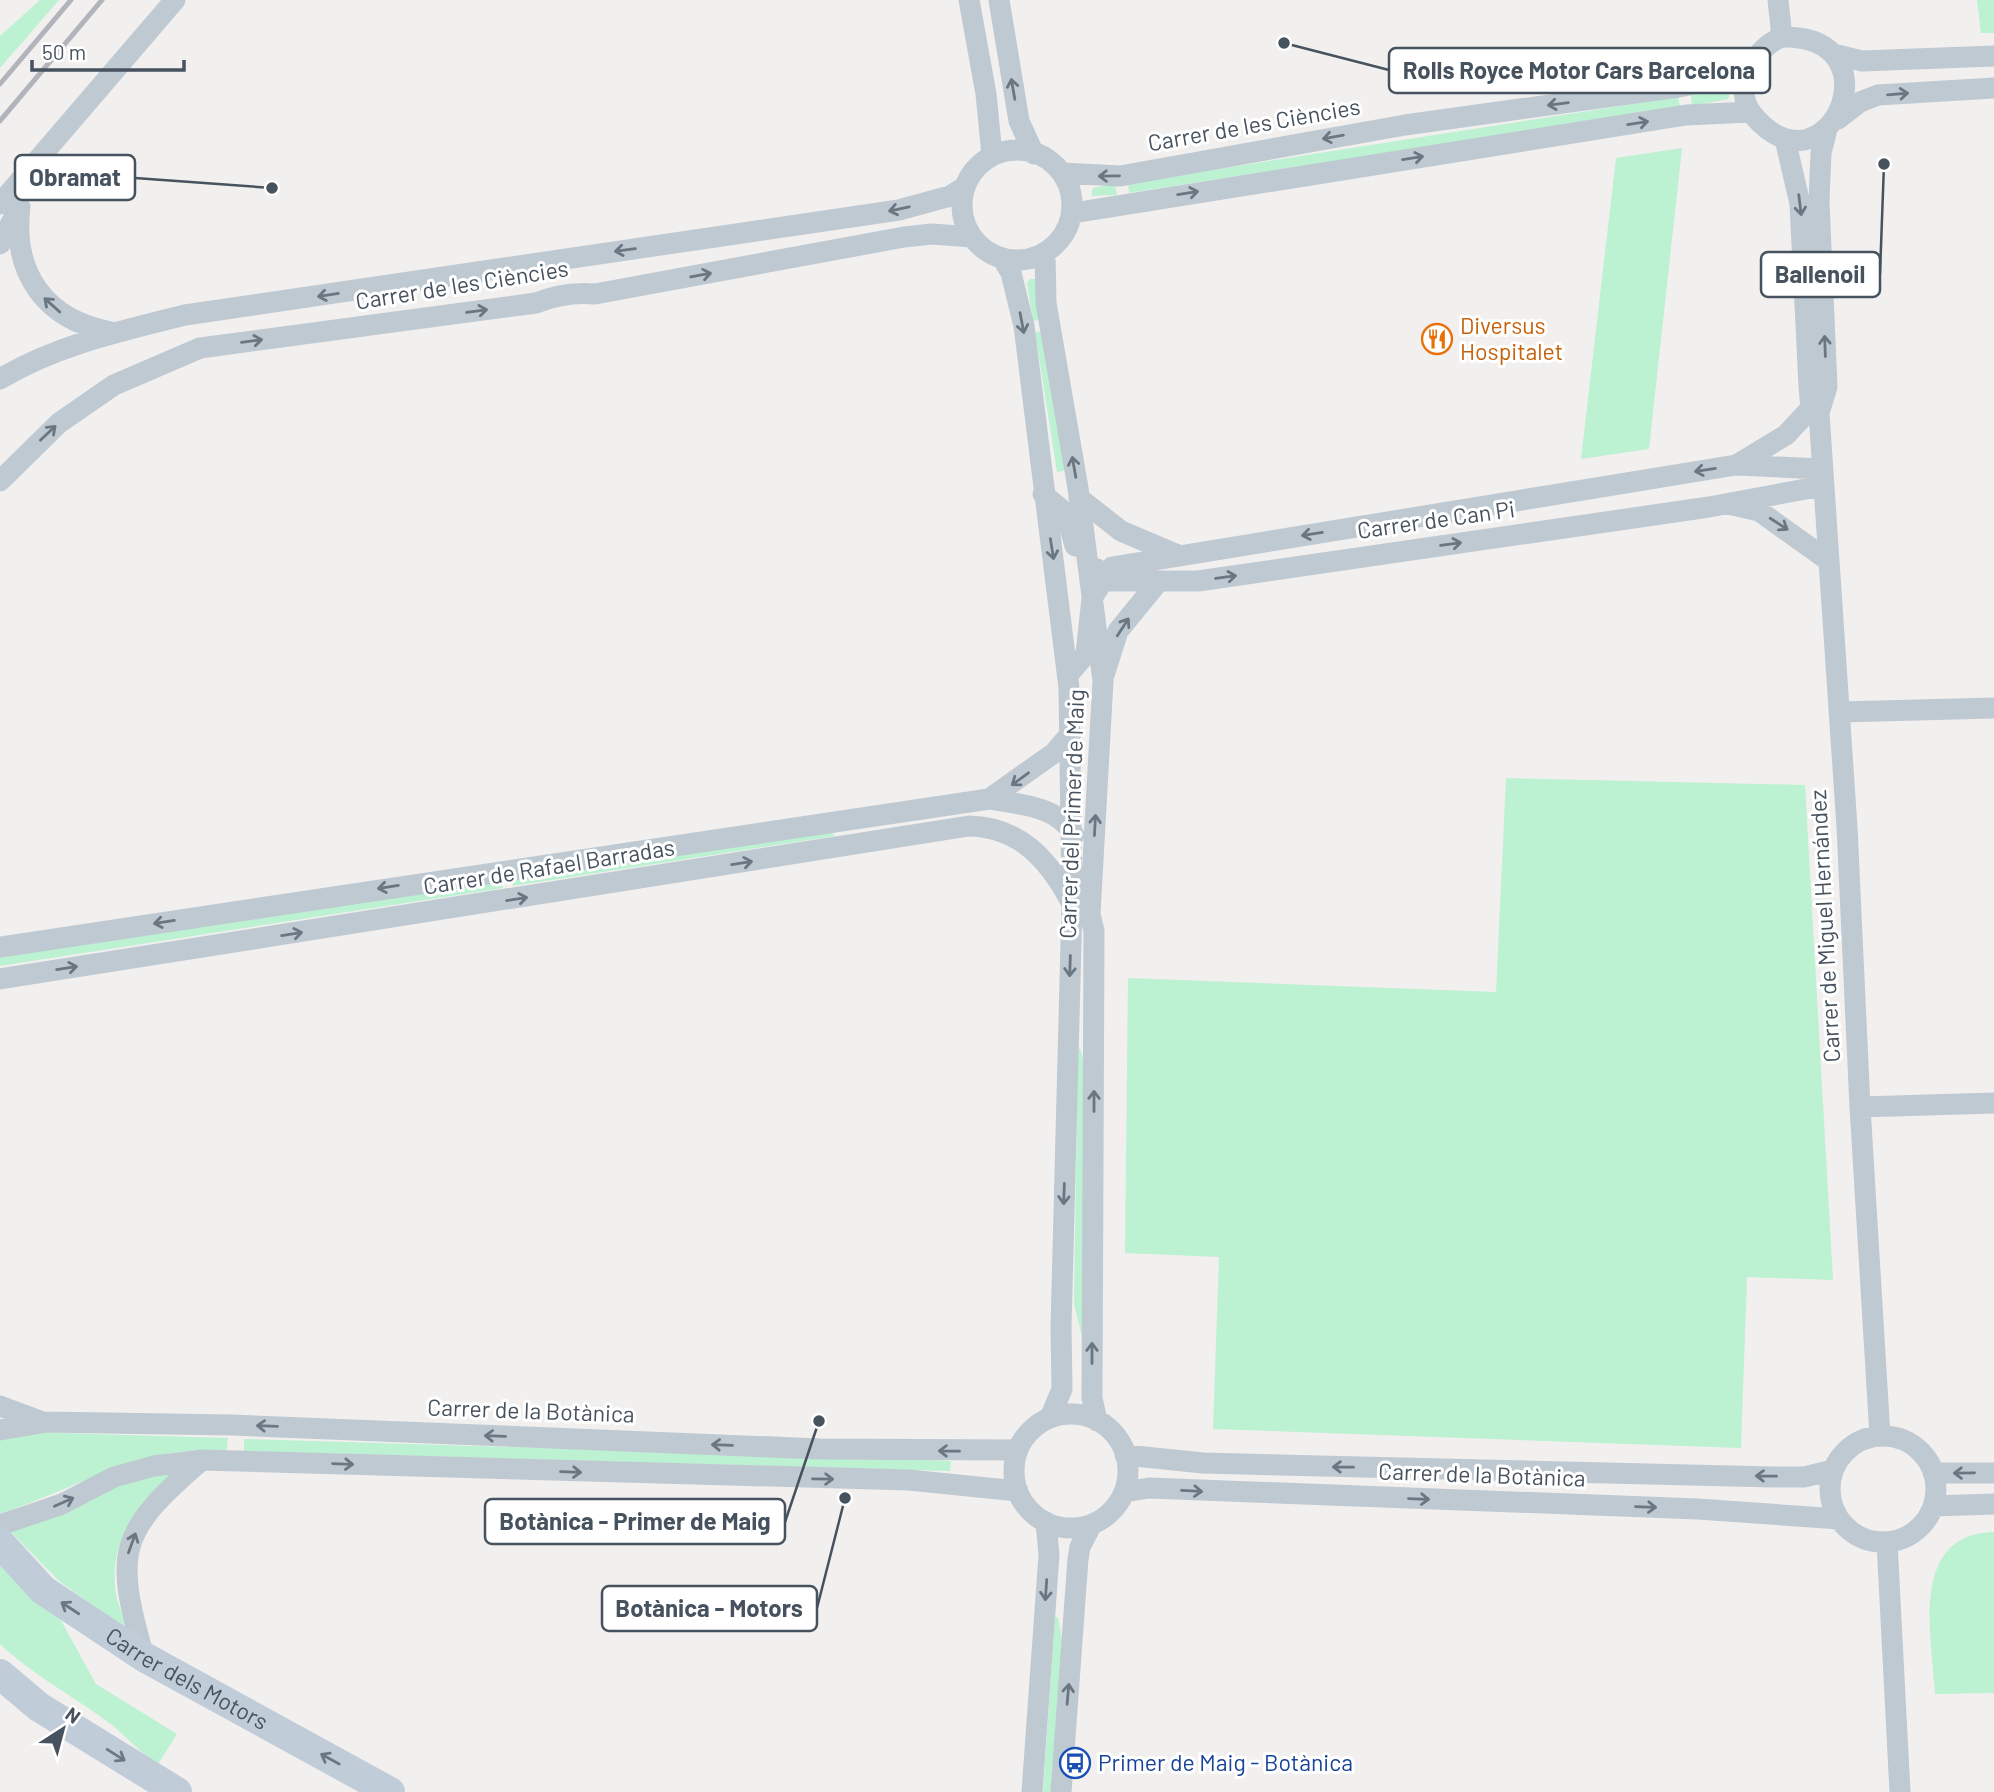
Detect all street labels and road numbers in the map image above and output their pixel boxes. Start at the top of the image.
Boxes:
street label: Carrer de les Ciències [1145,92,1362,156]
street label: Carrer de les Ciències [353,253,570,315]
street label: Carrer de Can Pi [1355,494,1516,544]
street label: Carrer del Primer de Maig [1053,689,1089,939]
street label: Carrer de Miguel Hernández [1803,789,1845,1063]
street label: Carrer de Rafael Barradas [421,832,677,900]
street label: Carrer de la Botànica [427,1392,635,1428]
street label: Carrer de la Botànica [1378,1456,1586,1492]
street label: Carrer dels Motors [101,1621,273,1735]

